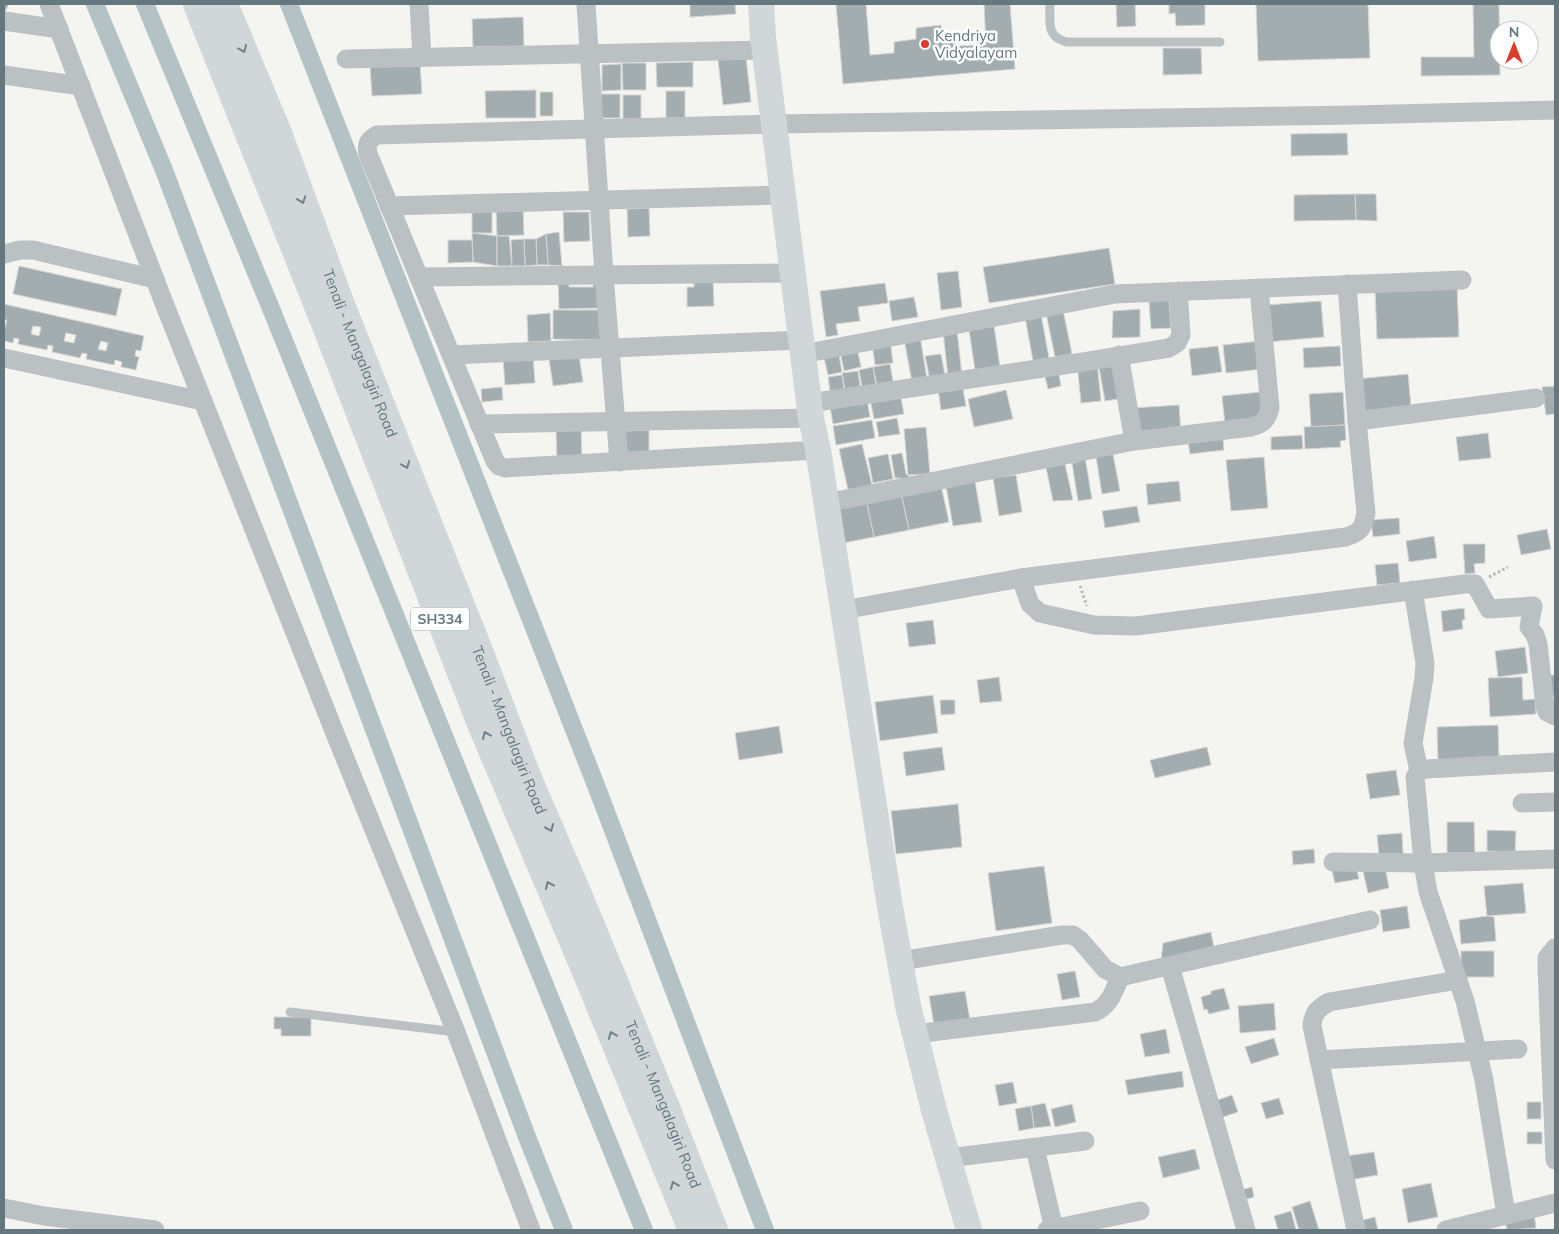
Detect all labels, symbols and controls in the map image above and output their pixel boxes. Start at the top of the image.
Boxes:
north arrow [1489,20,1539,70]
text: N [1509,23,1519,41]
place label: Kendriya Vidyalayam [935,26,1017,62]
marker: Kendriya Vidyalayam [919,38,931,50]
one-way arrow [236,44,247,53]
one-way arrow [296,195,306,204]
street label: Tenali - Mangalagiri Road [319,266,402,440]
one-way arrow [400,461,410,469]
road number: SH334 [411,608,469,630]
street label: Tenali - Mangalagiri Road [468,643,552,817]
one-way arrow [482,731,492,740]
one-way arrow [543,823,554,832]
one-way arrow [545,881,556,890]
street label: Tenali - Mangalagiri Road [622,1017,706,1191]
one-way arrow [608,1031,619,1040]
one-way arrow [669,1181,680,1190]

